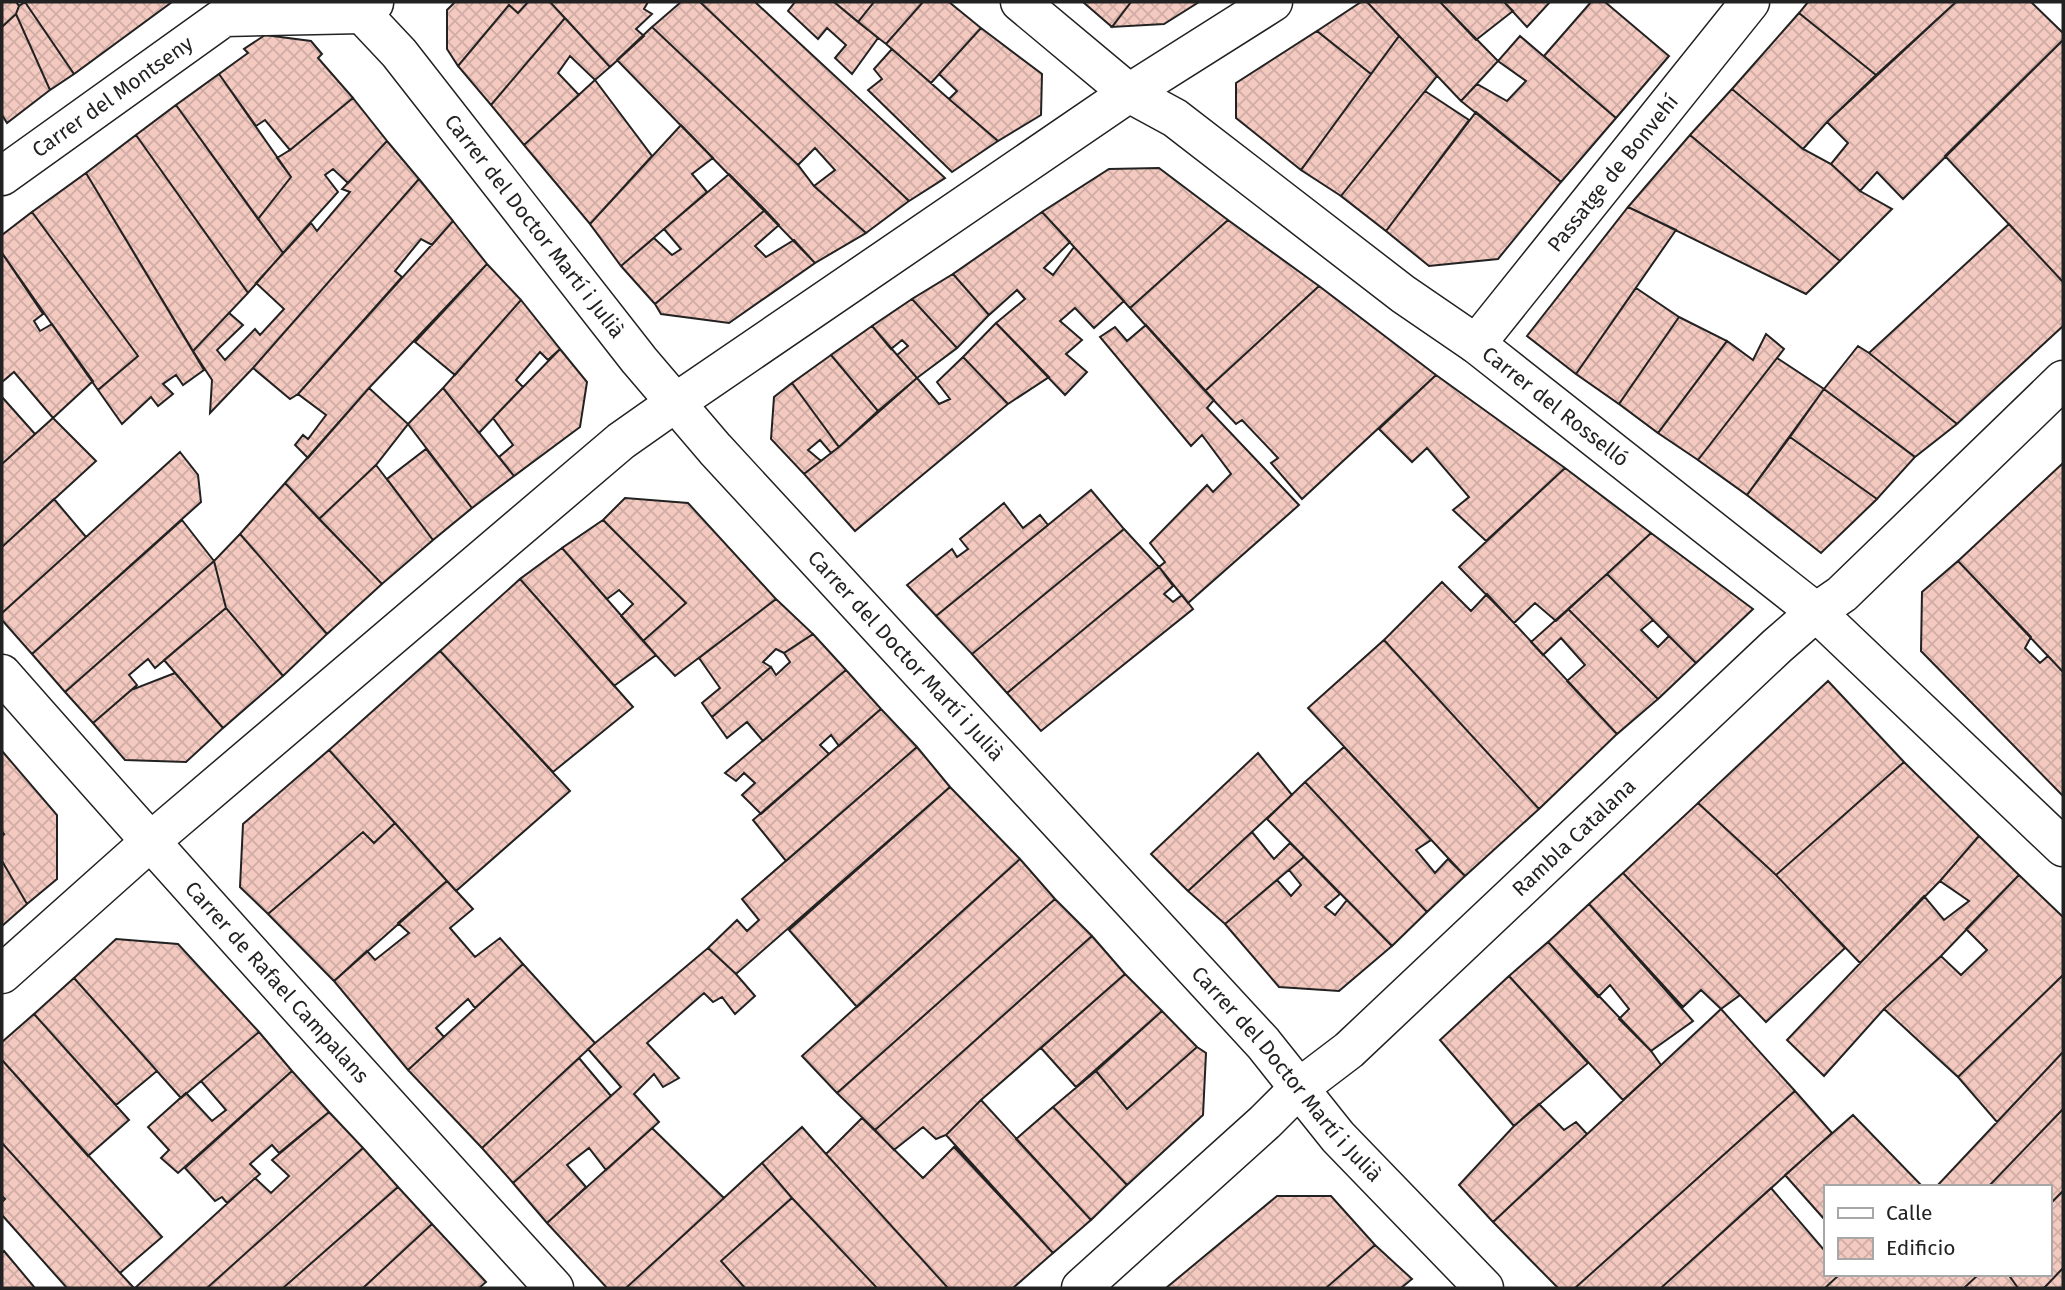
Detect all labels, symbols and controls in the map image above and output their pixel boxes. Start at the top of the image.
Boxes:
street label: Carrer del Montseny [27,30,199,163]
street label: Passatge de Bonvehí [1542,89,1684,257]
street label: Carrer del Doctor Martí i Julià [439,109,630,344]
street label: Carrer del Rosselló [1477,341,1634,472]
street label: Carrer del Doctor Martí i Julià [802,545,1009,766]
street label: Rambla Catalana [1507,773,1641,902]
street label: Carrer de Rafael Campalans [179,876,375,1089]
street label: Carrer del Doctor Martí i Julià [1186,961,1387,1187]
legend [1824,1185,2051,1276]
text: Calle [1886,1200,1932,1226]
text: Edificio [1886,1235,1956,1261]

